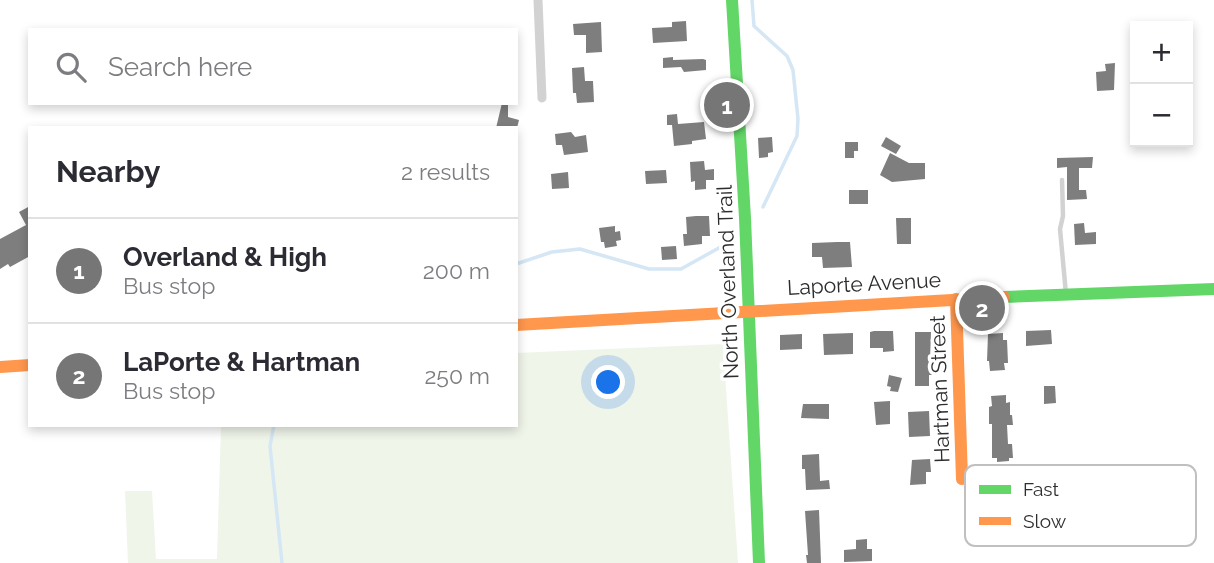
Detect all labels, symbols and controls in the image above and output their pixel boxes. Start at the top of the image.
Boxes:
map controls [1130,21,1193,147]
button: + [1130,21,1193,84]
search box [28,28,518,105]
icon: search [52,48,90,86]
text: Search here [108,52,252,82]
pin: 1 [704,79,750,131]
button: − [1130,84,1193,147]
text: Nearby [56,154,160,189]
text: 2 results [401,158,490,185]
street label: North Overland Trail [712,184,743,379]
text: Overland & High [123,242,327,272]
text: 1 [73,257,85,284]
text: 200 m [423,257,490,284]
street label: Laporte Avenue [786,267,942,300]
text: Bus stop [123,272,215,299]
pin: 2 [959,282,1005,334]
street label: Hartman Street [924,315,955,463]
text: LaPorte & Hartman [123,347,360,377]
text: 2 [73,362,85,389]
text: 250 m [424,362,490,389]
your location [591,365,625,399]
text: Bus stop [123,377,215,404]
legend [965,465,1196,546]
text: Fast [1023,478,1059,500]
text: Slow [1023,510,1067,532]

